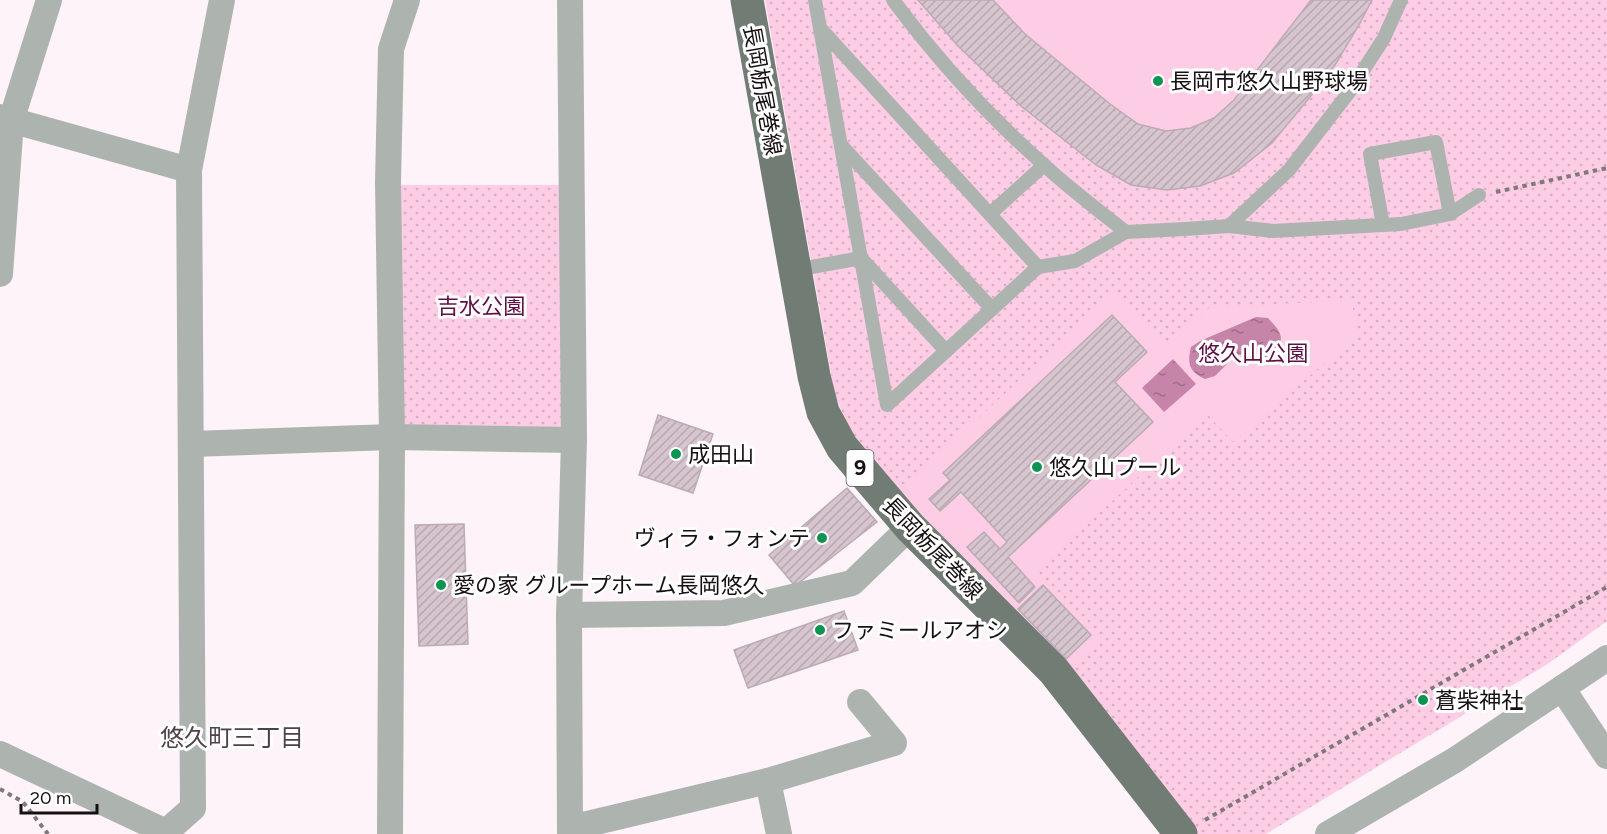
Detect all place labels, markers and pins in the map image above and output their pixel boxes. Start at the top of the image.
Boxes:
place label: 長岡市悠久山野球場 [1170,68,1368,95]
marker: 長岡市悠久山野球場 [1151,74,1165,88]
place label: 成田山 [688,441,754,468]
marker: 成田山 [669,447,683,461]
place label: 悠久山プール [1049,454,1181,481]
marker: 悠久山プール [1030,460,1044,474]
place label: ヴィラ・フォンテ [634,525,810,552]
marker: ヴィラ・フォンテ [815,531,829,545]
place label: 愛の家 グループホーム長岡悠久 [453,572,764,599]
marker: 愛の家 グループホーム長岡悠久 [434,578,448,592]
place label: ファミールアオシ [832,617,1008,644]
marker: ファミールアオシ [813,623,827,637]
place label: 蒼柴神社 [1435,687,1523,714]
marker: 蒼柴神社 [1416,693,1430,707]

